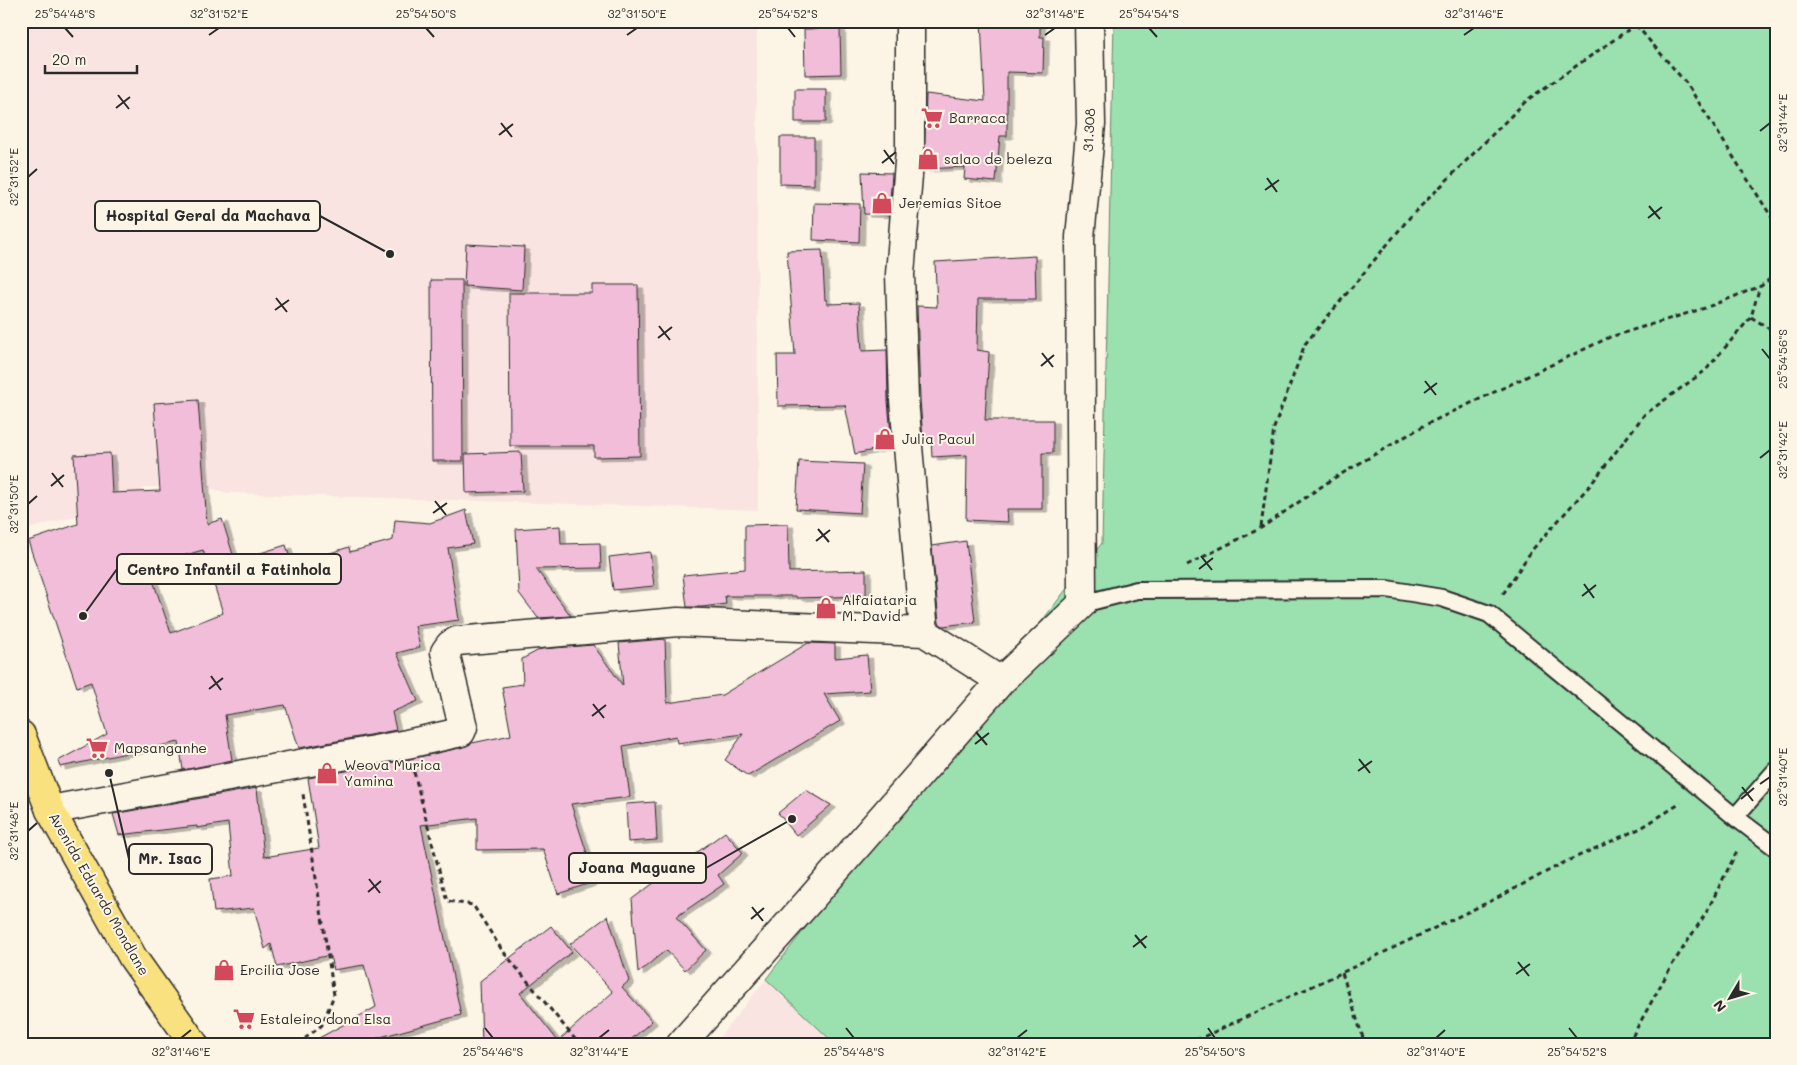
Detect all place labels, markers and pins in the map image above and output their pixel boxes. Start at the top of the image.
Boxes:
supermarket icon: Barraca [919,105,945,131]
place label: Barraca [949,108,1006,127]
shop icon: salao de beleza [915,146,941,172]
place label: salao de beleza [944,149,1053,168]
shop icon: Jeremias Sitoe [869,190,895,216]
place label: Jeremias Sitoe [899,193,1002,212]
callout: Hospital Geral da Machava [95,201,320,231]
shop icon: Julia Pacul [872,426,898,452]
place label: Julia Pacul [902,429,975,448]
callout: Centro Infantil a Fatinhola [117,554,341,584]
place label: Alfaiataria M. David [842,590,917,625]
shop icon: Alfaiataria M. David [813,595,839,621]
supermarket icon: Mapsanganhe [84,735,110,761]
place label: Mapsanganhe [114,738,207,757]
place label: Weova Murica Yamina [344,755,441,790]
shop icon: Weova Murica Yamina [314,760,340,786]
callout: Mr. Isac [129,844,212,874]
callout: Joana Maguane [569,853,706,883]
shop icon: Ercilia Jose [211,957,237,983]
place label: Ercilia Jose [240,960,320,979]
supermarket icon: Estaleiro dona Elsa [231,1006,257,1032]
place label: Estaleiro dona Elsa [260,1009,391,1028]

